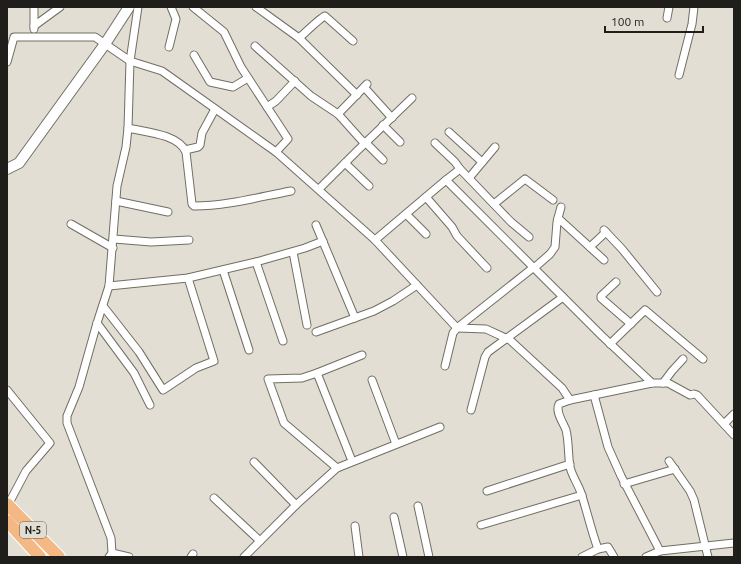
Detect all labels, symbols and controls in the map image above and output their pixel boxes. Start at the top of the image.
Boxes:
scale bar [605,8,703,34]
text: 100 m [611,15,644,28]
road number: N-5 [20,522,46,538]

